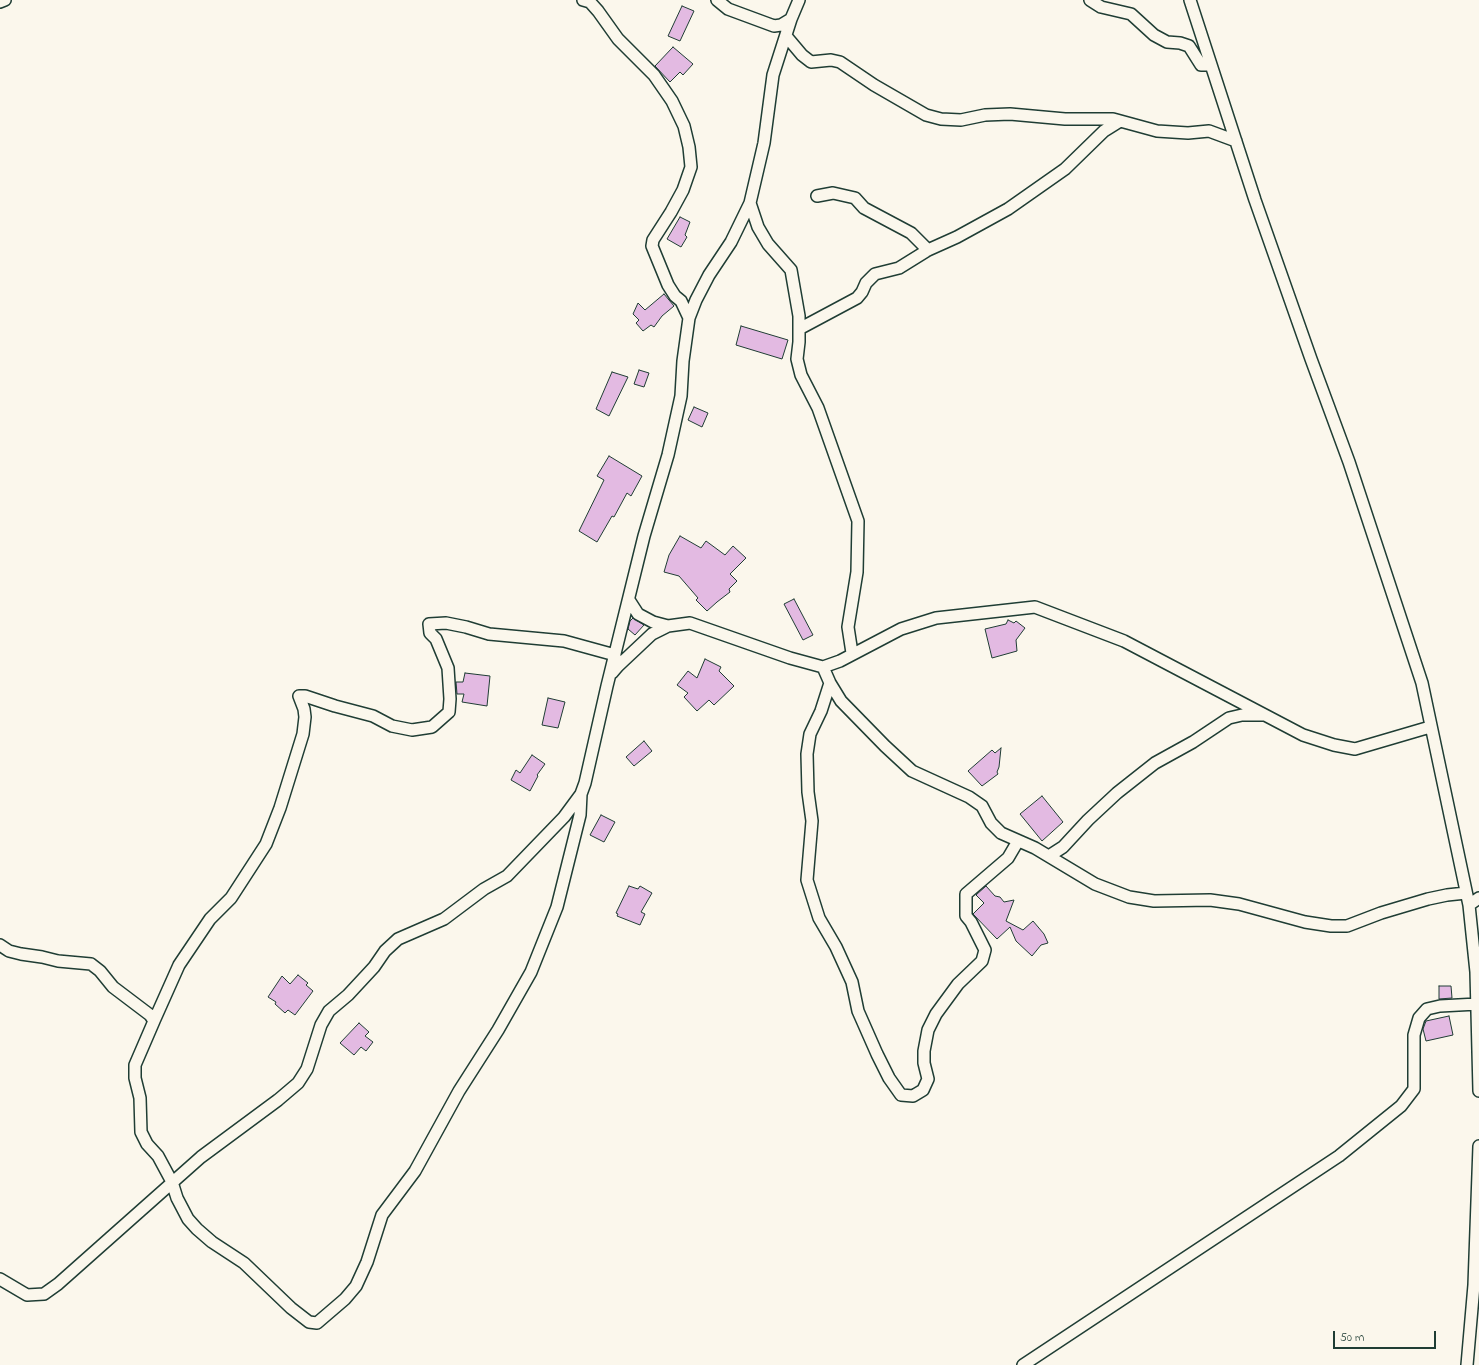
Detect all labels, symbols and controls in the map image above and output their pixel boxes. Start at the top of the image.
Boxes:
scale bar [1335,1323,1438,1349]
text: 50 m [1340,1329,1364,1347]

